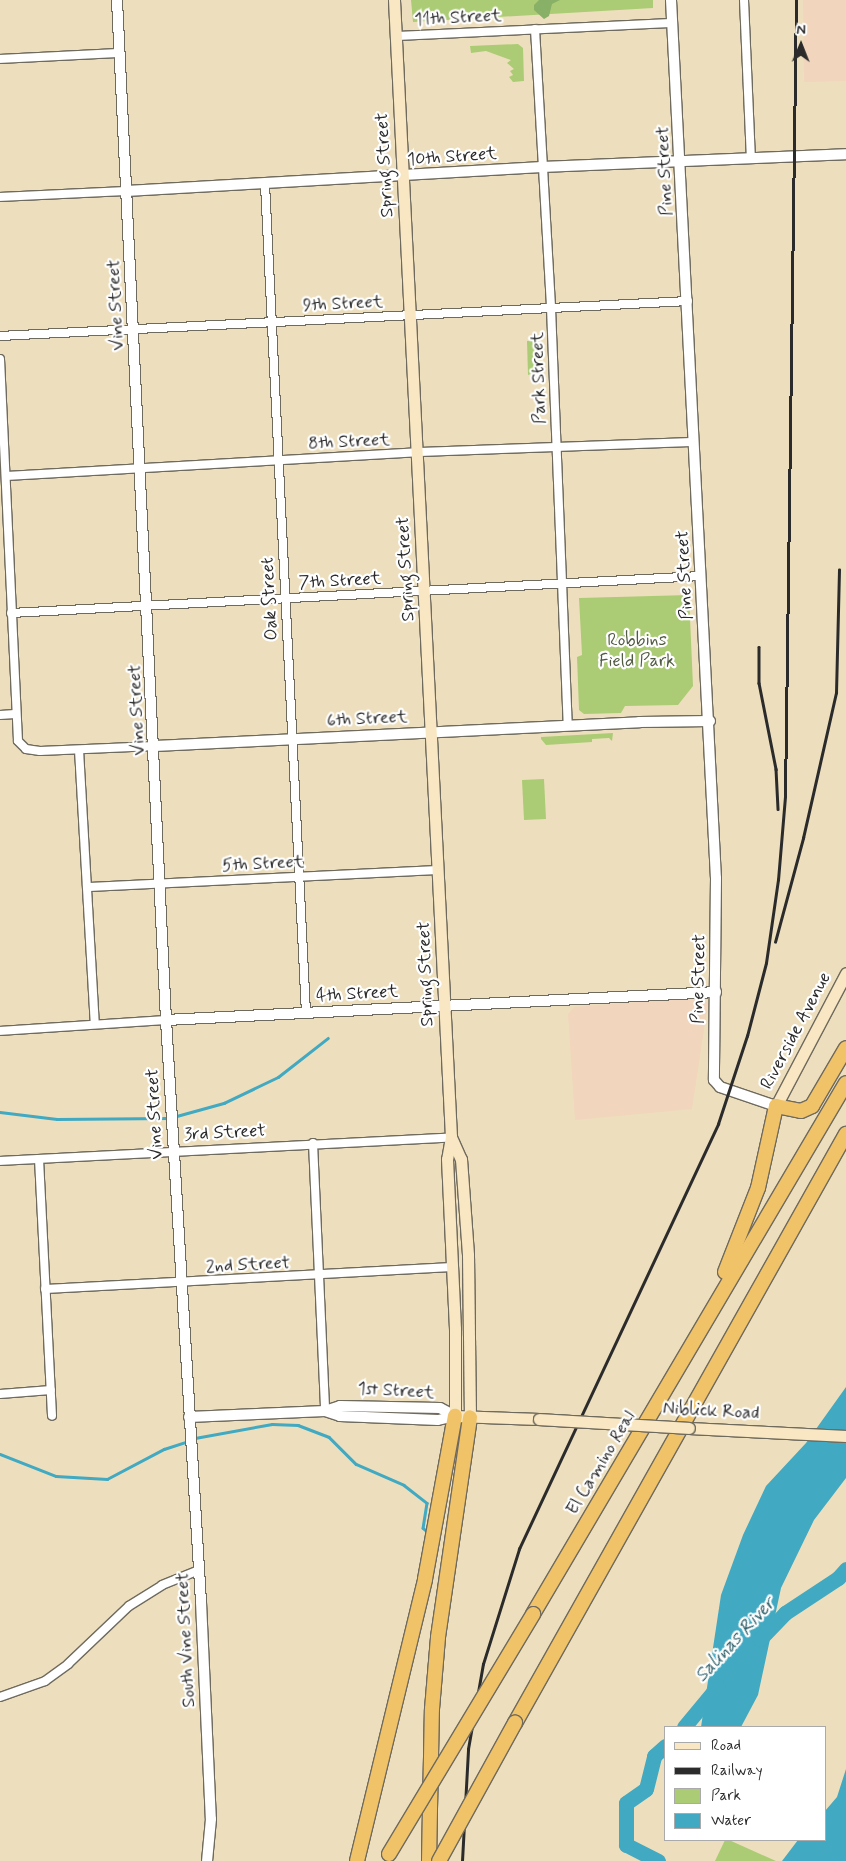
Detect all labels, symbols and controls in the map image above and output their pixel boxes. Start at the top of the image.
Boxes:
street label: 11th Street [414,5,502,31]
north arrow [776,20,826,70]
text: N [796,21,806,39]
street label: Spring Street [371,112,399,218]
street label: Pine Street [652,126,678,216]
street label: 10th Street [406,143,498,171]
street label: Vine Street [103,259,129,351]
street label: 9th Street [302,291,384,317]
street label: Park Street [527,332,551,424]
street label: 8th Street [308,429,390,455]
street label: Spring Street [392,516,420,622]
street label: Pine Street [672,530,698,620]
street label: Oak Street [257,555,283,643]
street label: 7th Street [298,568,382,594]
park label: Robbins Field Park [599,630,675,672]
street label: Vine Street [124,664,150,756]
street label: 6th Street [326,706,408,732]
street label: 5th Street [221,851,305,877]
street label: Spring Street [413,922,439,1026]
street label: Pine Street [687,934,711,1024]
street label: Riverside Avenue [756,968,836,1094]
street label: 4th Street [315,981,399,1007]
street label: Vine Street [142,1068,168,1160]
street label: 3rd Street [184,1120,266,1146]
street label: 2nd Street [206,1252,290,1278]
street label: 1st Street [357,1378,435,1404]
street label: Niblick Road [663,1398,759,1424]
street label: El Camino Real [561,1406,641,1520]
street label: South Vine Street [172,1572,200,1708]
water label: Salinas River [690,1593,780,1687]
legend [664,1726,826,1841]
text: Road [711,1736,741,1756]
text: Railway [711,1761,763,1781]
text: Park [711,1786,741,1806]
text: Water [711,1811,751,1831]

